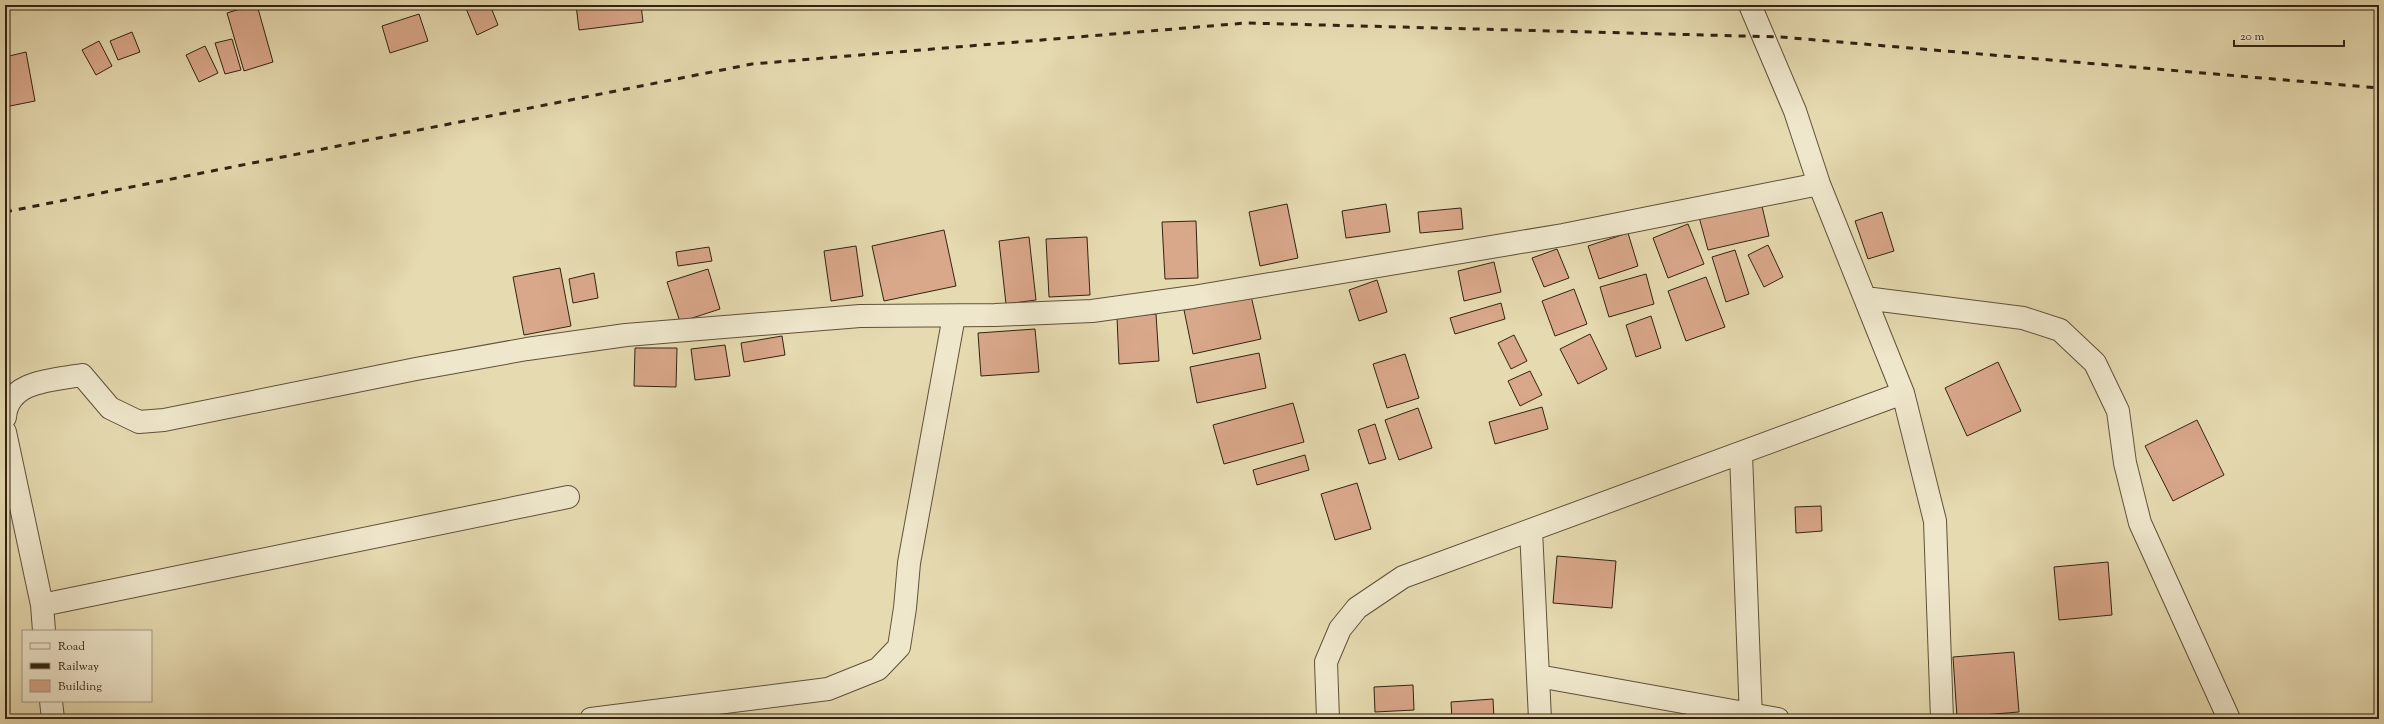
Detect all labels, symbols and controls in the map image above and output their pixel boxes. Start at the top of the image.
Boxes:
scale bar [2234,22,2344,48]
text: 20 m [2240,28,2265,46]
legend [22,630,152,702]
text: Road [58,638,85,656]
text: Railway [58,658,99,676]
text: Building [58,678,102,696]

